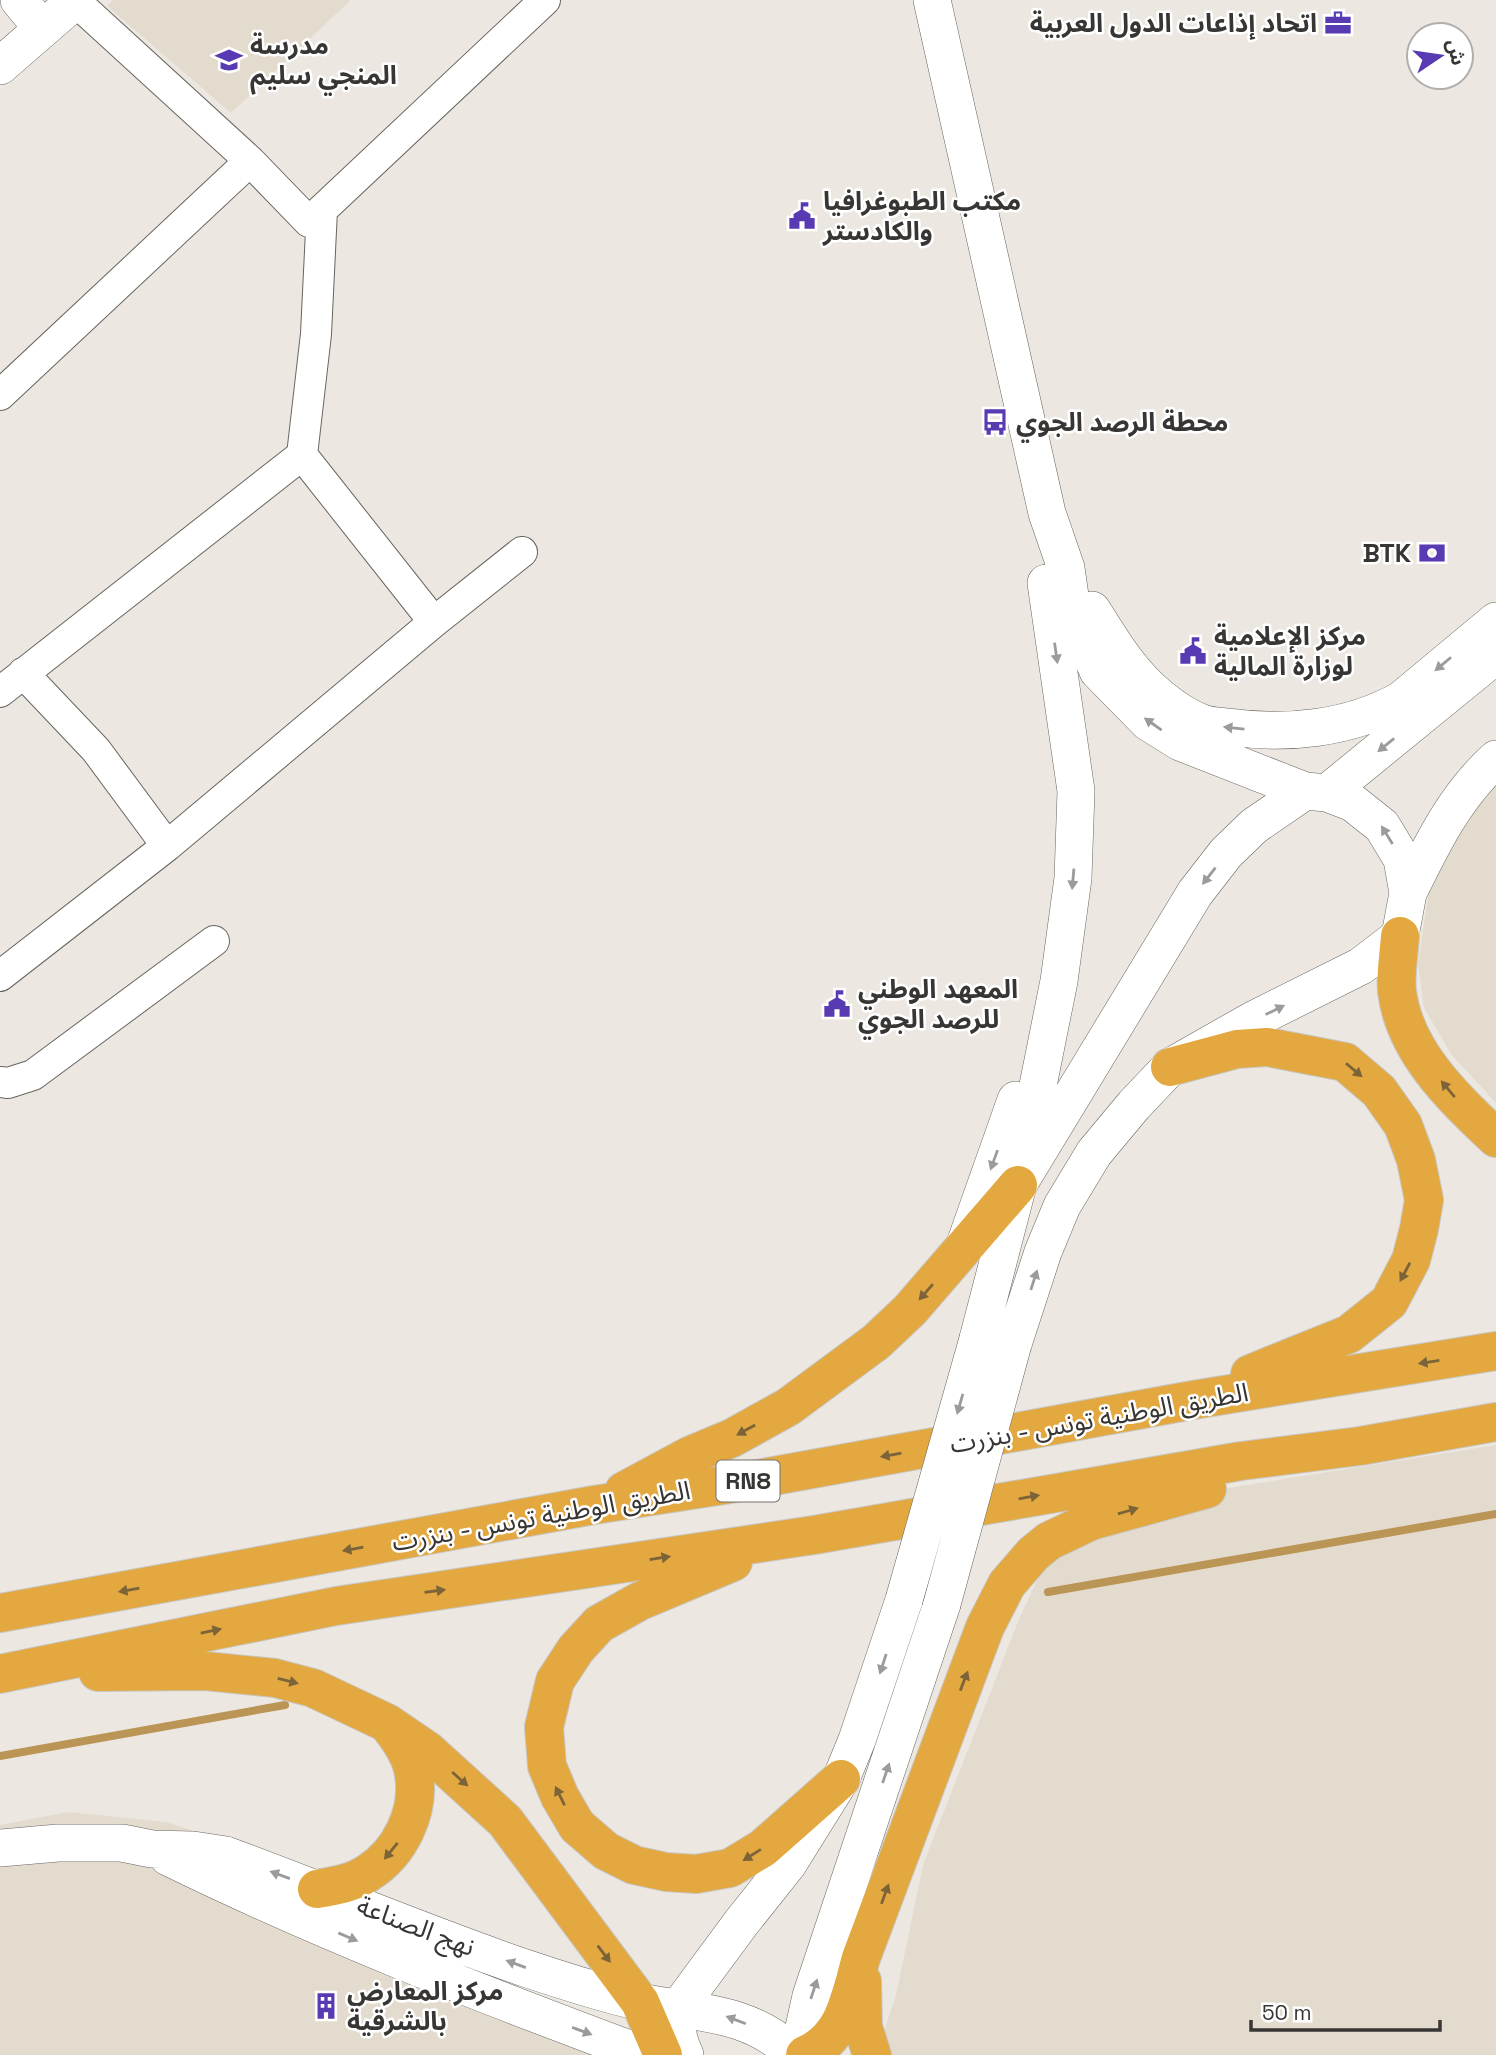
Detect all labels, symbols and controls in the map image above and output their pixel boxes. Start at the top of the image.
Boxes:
place label: اتحاد إذاعات الدول العربية [1030,6,1317,40]
office icon: اتحاد إذاعات الدول العربية [1323,8,1353,38]
north arrow [1405,21,1475,91]
place label: مدرسة المنجي سليم [250,28,397,96]
text: ش [1441,37,1471,68]
school or university icon: مدرسة المنجي سليم [214,45,244,75]
place label: مكتب الطبوغرافيا والكادستر [822,184,1021,248]
public building icon: مكتب الطبوغرافيا والكادستر [787,201,817,231]
place label: محطة الرصد الجوي [1016,405,1228,443]
bus stop icon: محطة الرصد الجوي [980,407,1010,437]
place label: BTK [1362,536,1412,570]
bank icon: BTK [1417,538,1447,568]
place label: مركز الإعلامية لوزارة المالية [1214,619,1366,683]
public building icon: مركز الإعلامية لوزارة المالية [1178,636,1208,666]
one-way arrow [1050,642,1061,664]
one-way arrow [1435,656,1452,671]
one-way arrow [1144,717,1162,731]
one-way arrow [1223,722,1245,733]
one-way arrow [1378,737,1395,752]
one-way arrow [1381,826,1394,845]
one-way arrow [1202,867,1216,885]
one-way arrow [1067,868,1078,890]
place label: المعهد الوطني للرصد الجوي [858,972,1018,1040]
public building icon: المعهد الوطني للرصد الجوي [822,989,852,1019]
one-way arrow [1265,1004,1285,1015]
one-way arrow [1345,1062,1363,1078]
one-way arrow [1441,1081,1456,1098]
one-way arrow [989,1150,1000,1171]
one-way arrow [1399,1262,1411,1282]
one-way arrow [1030,1269,1040,1290]
one-way arrow [918,1283,934,1300]
one-way arrow [1418,1357,1440,1368]
street label: الطريق الوطنية تونس - بنزرت [947,1375,1251,1461]
one-way arrow [954,1394,964,1415]
one-way arrow [736,1424,756,1436]
one-way arrow [880,1450,902,1461]
road number: RN8 [716,1461,780,1502]
street label: الطريق الوطنية تونس - بنزرت [389,1473,693,1559]
one-way arrow [1018,1491,1040,1502]
one-way arrow [1118,1505,1139,1515]
one-way arrow [342,1544,364,1555]
one-way arrow [649,1552,671,1563]
one-way arrow [118,1585,140,1596]
one-way arrow [424,1585,446,1596]
one-way arrow [200,1626,222,1637]
one-way arrow [877,1654,887,1675]
one-way arrow [959,1671,970,1692]
one-way arrow [277,1676,299,1687]
one-way arrow [881,1763,892,1784]
one-way arrow [451,1771,469,1787]
one-way arrow [555,1785,567,1805]
one-way arrow [384,1841,399,1859]
one-way arrow [742,1848,762,1861]
one-way arrow [270,1870,291,1881]
one-way arrow [879,1884,890,1905]
street label: نهج الصناعة [351,1888,480,1967]
one-way arrow [338,1931,358,1943]
one-way arrow [597,1945,611,1963]
one-way arrow [506,1958,527,1969]
place label: مركز المعارض بالشرقية [347,1974,503,2038]
one-way arrow [809,1978,820,1999]
scale bar [1251,1988,1440,2032]
building icon: مركز المعارض بالشرقية [311,1991,341,2021]
text: 50 m [1262,1999,1312,2026]
one-way arrow [725,2015,746,2026]
one-way arrow [571,2026,592,2037]

